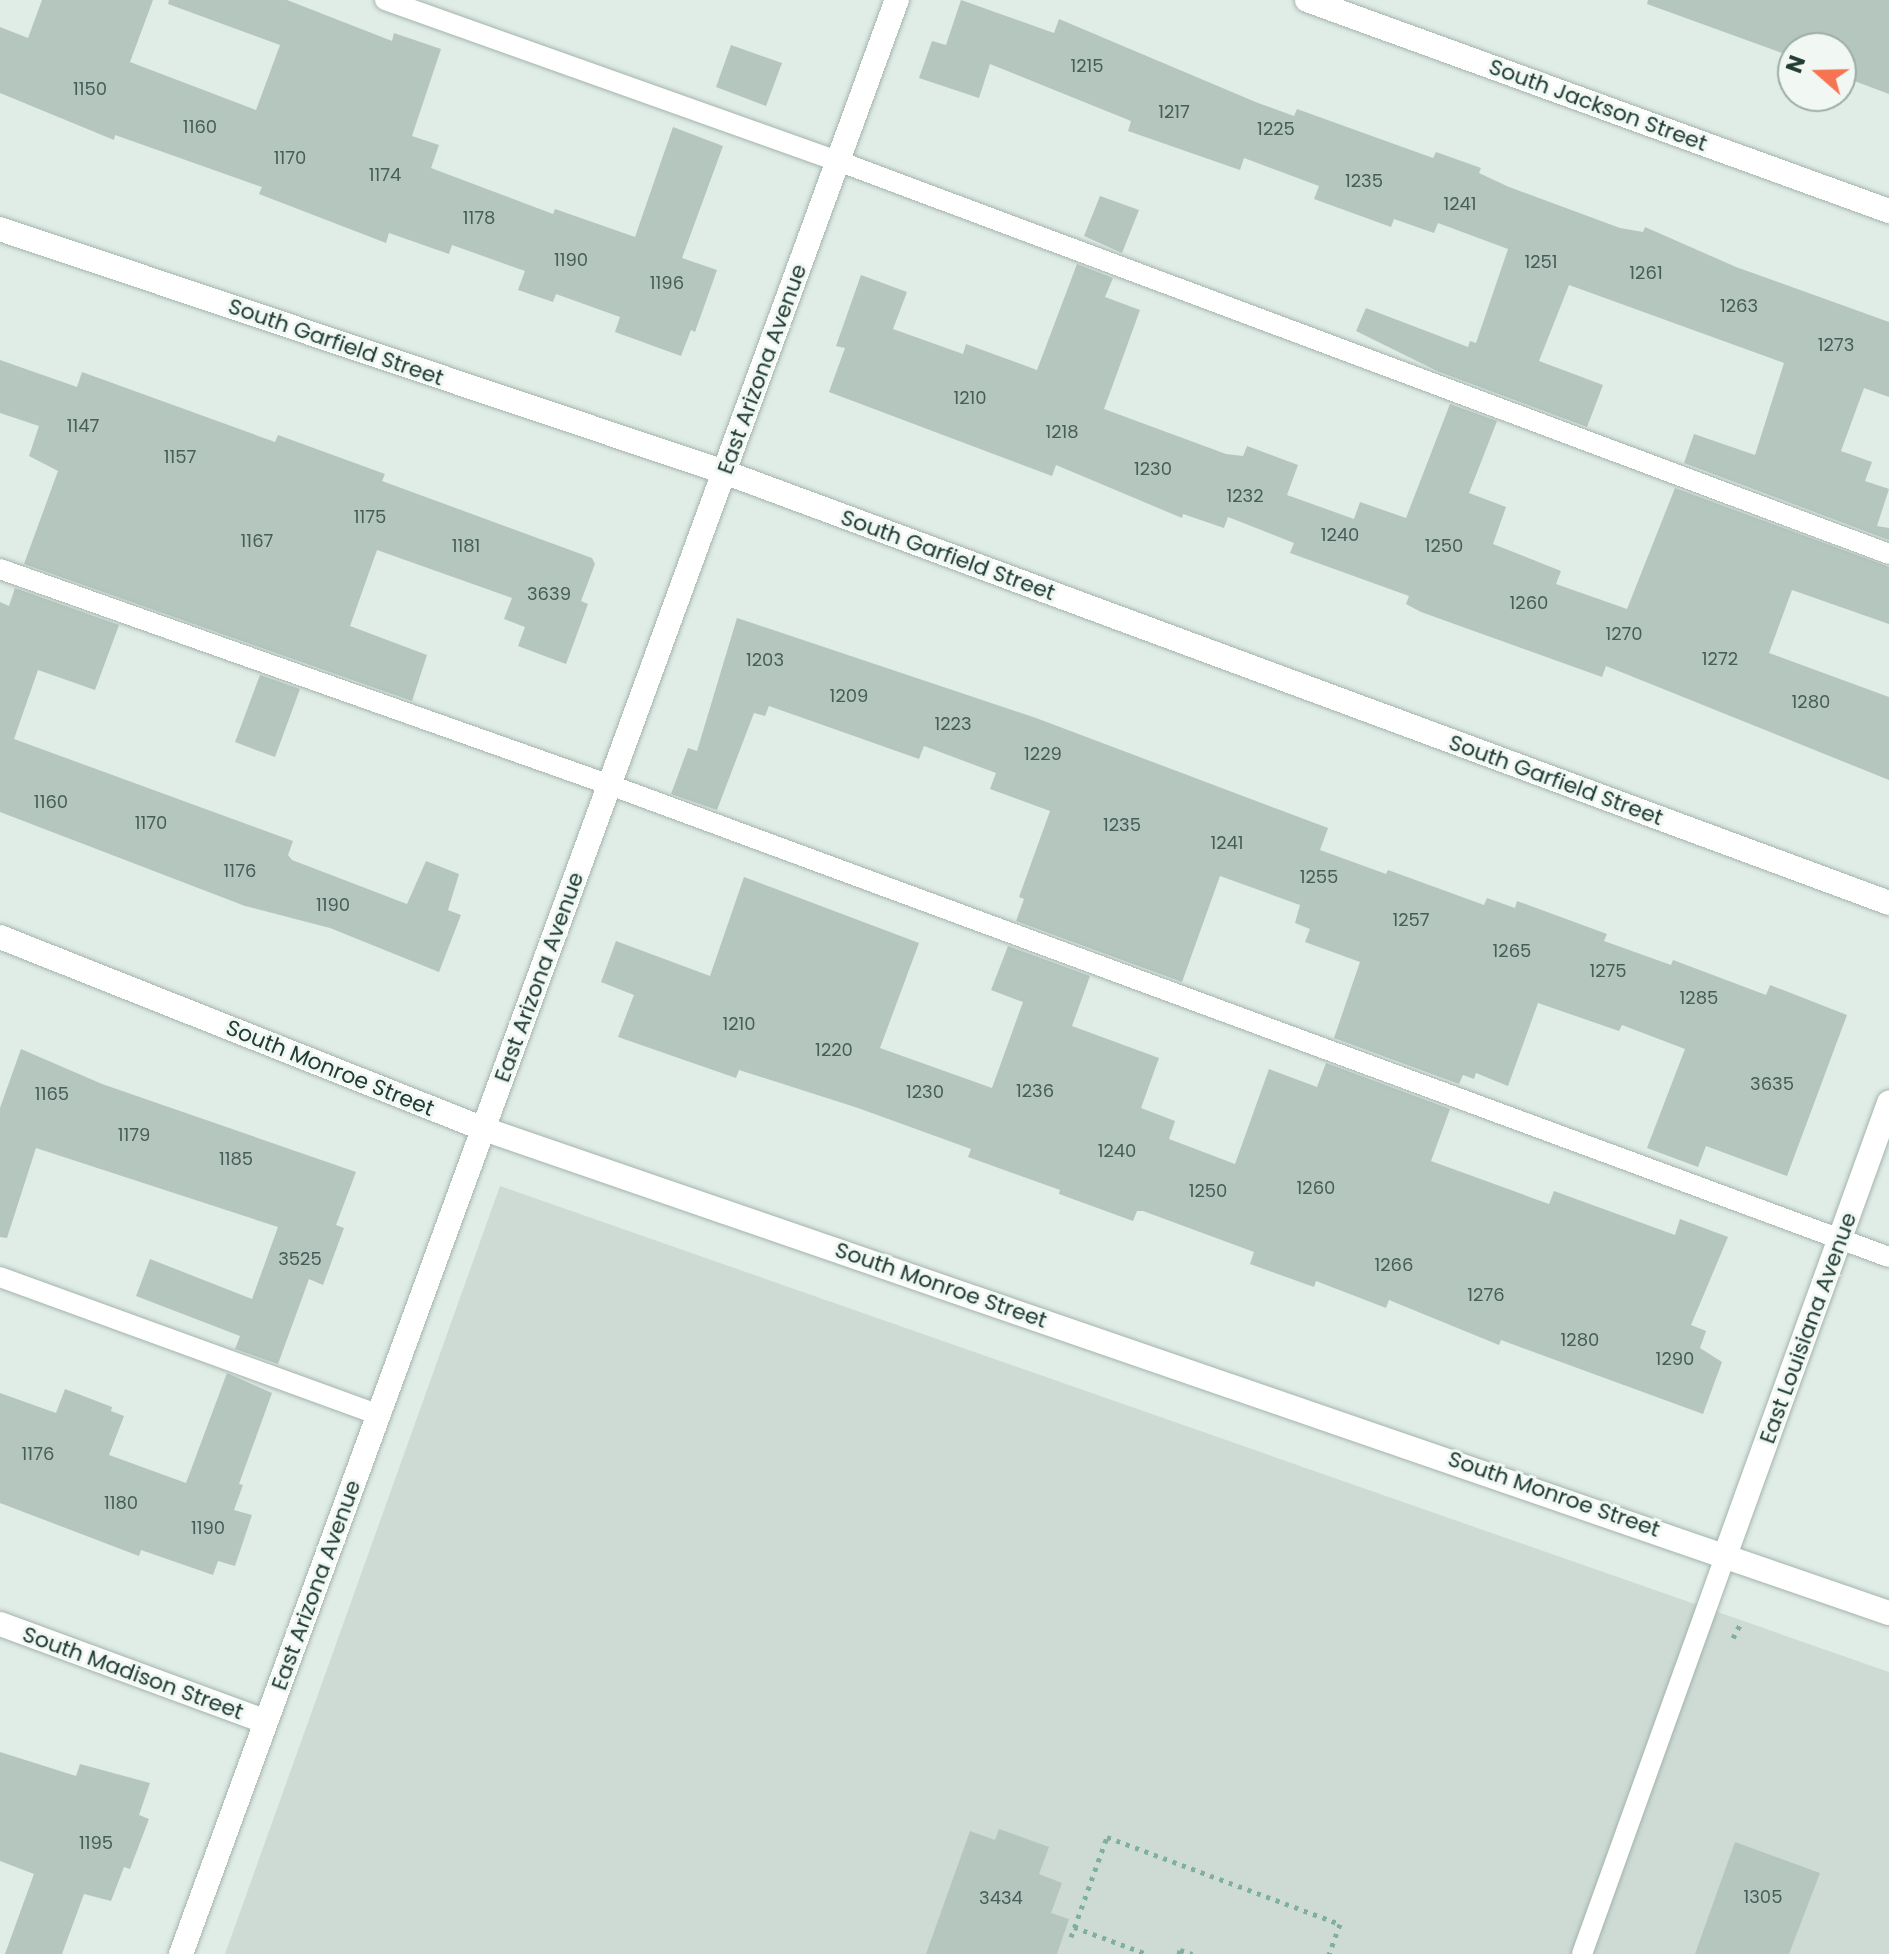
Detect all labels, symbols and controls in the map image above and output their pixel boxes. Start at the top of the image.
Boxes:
north arrow [1777,32,1857,112]
text: N [1778,51,1813,77]
street label: South Jackson Street [1485,53,1711,157]
house number: 1215 [1070,55,1104,77]
house number: 1150 [73,78,107,100]
house number: 1217 [1158,101,1190,123]
house number: 1160 [183,116,217,138]
house number: 1225 [1257,118,1295,140]
house number: 1170 [274,147,306,169]
house number: 1174 [369,164,401,186]
house number: 1235 [1345,170,1383,192]
house number: 1241 [1443,193,1477,215]
house number: 1178 [463,207,495,229]
house number: 1190 [554,249,588,271]
house number: 1251 [1524,251,1558,273]
street label: East Arizona Avenue [712,260,812,478]
house number: 1261 [1629,262,1663,284]
house number: 1196 [650,272,684,294]
street label: South Garfield Street [225,293,447,391]
house number: 1263 [1720,295,1758,317]
house number: 1273 [1818,334,1854,356]
house number: 1210 [953,387,987,409]
house number: 1147 [67,415,99,437]
house number: 1218 [1045,421,1079,443]
house number: 1157 [164,446,196,468]
house number: 1230 [1134,458,1172,480]
house number: 1232 [1226,485,1264,507]
street label: South Garfield Street [837,504,1059,606]
house number: 1175 [354,506,386,528]
house number: 1240 [1321,524,1359,546]
house number: 1167 [241,530,273,552]
house number: 1181 [452,535,480,557]
house number: 1250 [1425,535,1463,557]
house number: 3639 [527,583,571,605]
house number: 1260 [1510,592,1548,614]
house number: 1270 [1605,623,1643,645]
house number: 1272 [1702,648,1738,670]
house number: 1203 [746,649,784,671]
house number: 1209 [830,685,868,707]
house number: 1280 [1792,691,1830,713]
house number: 1223 [934,713,972,735]
street label: South Garfield Street [1445,729,1667,831]
house number: 1229 [1024,743,1062,765]
house number: 1160 [34,791,68,813]
house number: 1170 [135,812,167,834]
house number: 1235 [1103,814,1141,836]
house number: 1241 [1210,832,1244,854]
house number: 1176 [224,860,256,882]
house number: 1255 [1300,866,1338,888]
street label: East Arizona Avenue [489,868,589,1086]
house number: 1190 [316,894,350,916]
house number: 1257 [1392,909,1430,931]
house number: 1265 [1493,940,1531,962]
house number: 1275 [1589,960,1627,982]
house number: 1285 [1680,987,1718,1009]
house number: 1210 [722,1013,756,1035]
street label: South Monroe Street [222,1014,438,1122]
house number: 1220 [815,1039,853,1061]
house number: 3635 [1750,1073,1794,1095]
house number: 1236 [1016,1080,1054,1102]
house number: 1230 [906,1081,944,1103]
house number: 1165 [35,1083,69,1105]
house number: 1179 [118,1124,150,1146]
house number: 1240 [1098,1140,1136,1162]
house number: 1185 [219,1148,253,1170]
house number: 1260 [1297,1177,1335,1199]
house number: 1250 [1189,1180,1227,1202]
street label: East Louisiana Avenue [1754,1209,1862,1447]
street label: South Monroe Street [832,1236,1050,1334]
house number: 3525 [278,1248,322,1270]
house number: 1266 [1375,1254,1413,1276]
house number: 1276 [1467,1284,1505,1306]
house number: 1280 [1561,1329,1599,1351]
house number: 1290 [1656,1348,1694,1370]
house number: 1176 [22,1443,54,1465]
street label: South Monroe Street [1445,1445,1663,1543]
street label: East Arizona Avenue [266,1476,366,1694]
house number: 1180 [104,1492,138,1514]
house number: 1190 [191,1517,225,1539]
street label: South Madison Street [19,1621,247,1725]
house number: 1195 [79,1832,113,1854]
house number: 1305 [1744,1886,1782,1908]
house number: 3434 [979,1887,1023,1909]

